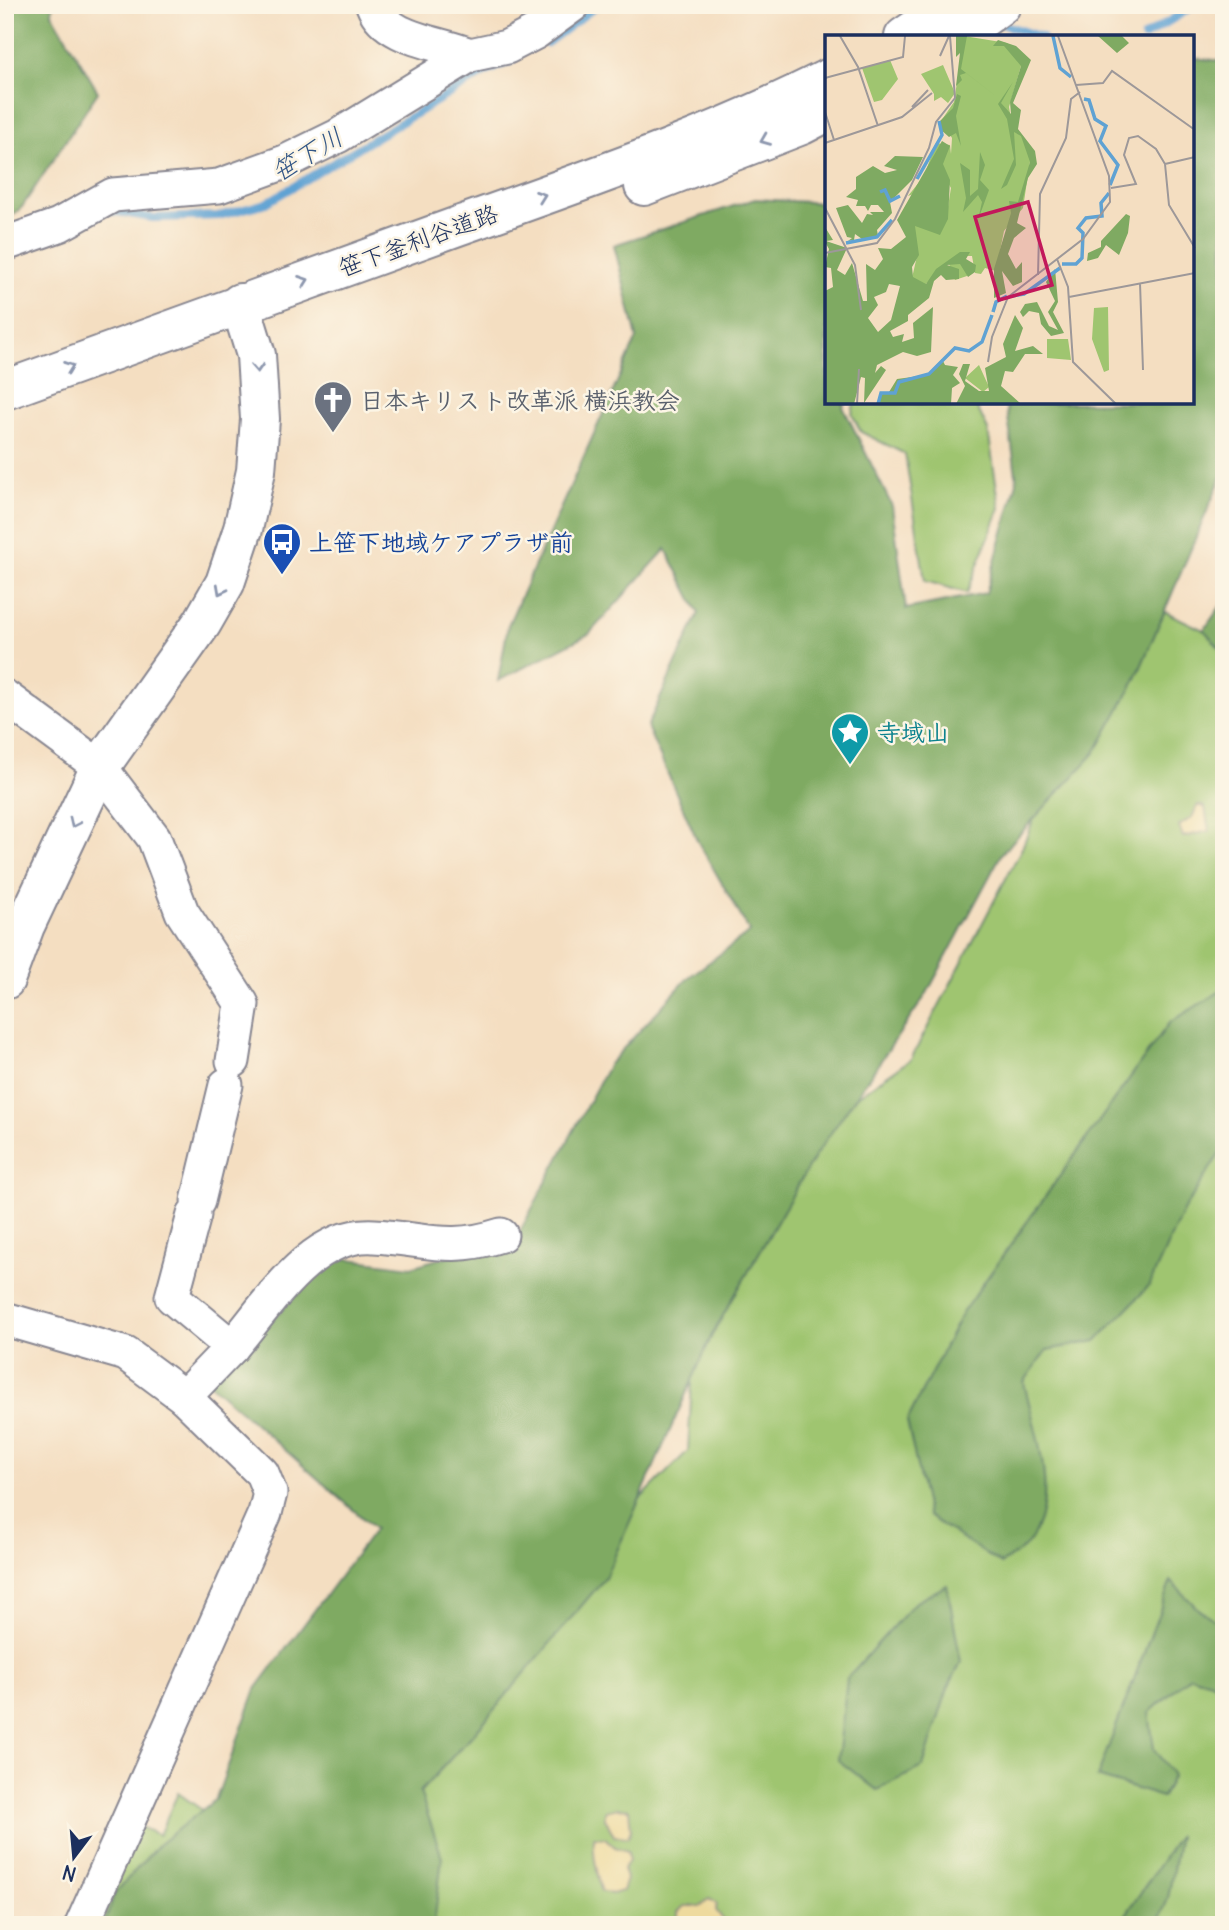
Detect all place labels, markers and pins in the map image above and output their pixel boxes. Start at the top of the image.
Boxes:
church icon: 日本キリスト改革派 横浜教会 [312,379,354,434]
place label: 日本キリスト改革派 横浜教会 [360,385,680,415]
bus stop icon: 上笹下地域ケアプラザ前 [261,521,303,576]
place label: 上笹下地域ケアプラザ前 [309,527,573,557]
place icon: 寺域山 [829,711,871,766]
place label: 寺域山 [877,717,949,747]

